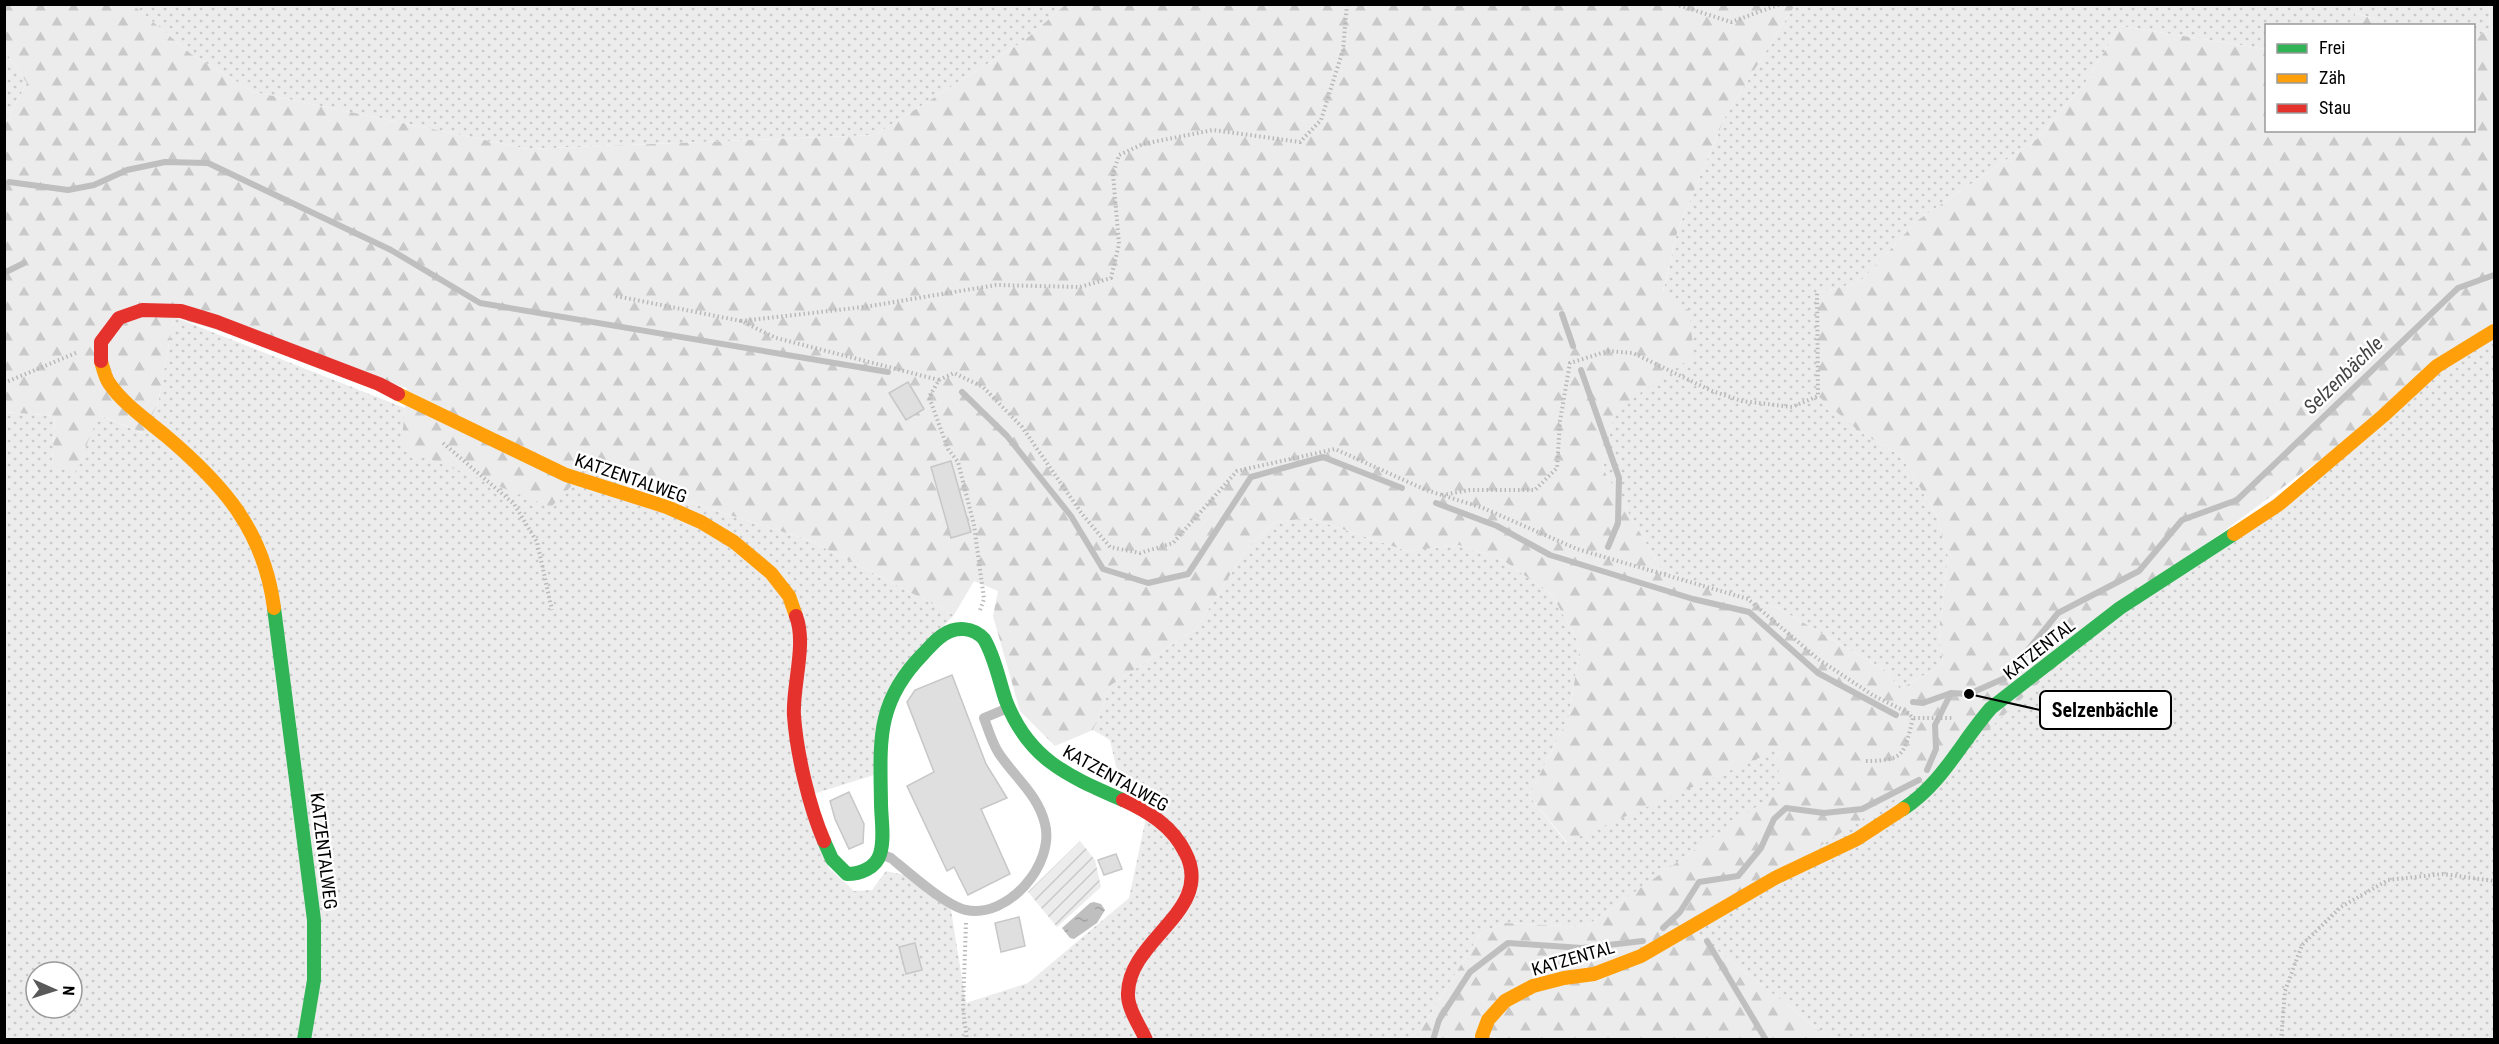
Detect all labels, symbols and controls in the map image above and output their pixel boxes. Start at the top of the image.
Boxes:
legend [2265,24,2475,132]
text: Frei [2319,37,2345,58]
text: Zäh [2319,67,2346,88]
text: Stau [2319,97,2351,118]
water label: Selzenbächle [2298,331,2388,419]
street label: KATZENTALWEG [572,449,690,507]
street label: KATZENTAL [1999,614,2079,684]
callout: Selzenbächle [2040,691,2171,729]
text: Selzenbächle [2052,698,2158,722]
street label: KATZENTALWEG [1060,740,1172,816]
street label: KATZENTALWEG [306,791,342,911]
street label: KATZENTAL [1529,936,1617,980]
north arrow [24,960,84,1020]
text: N [59,985,78,996]

